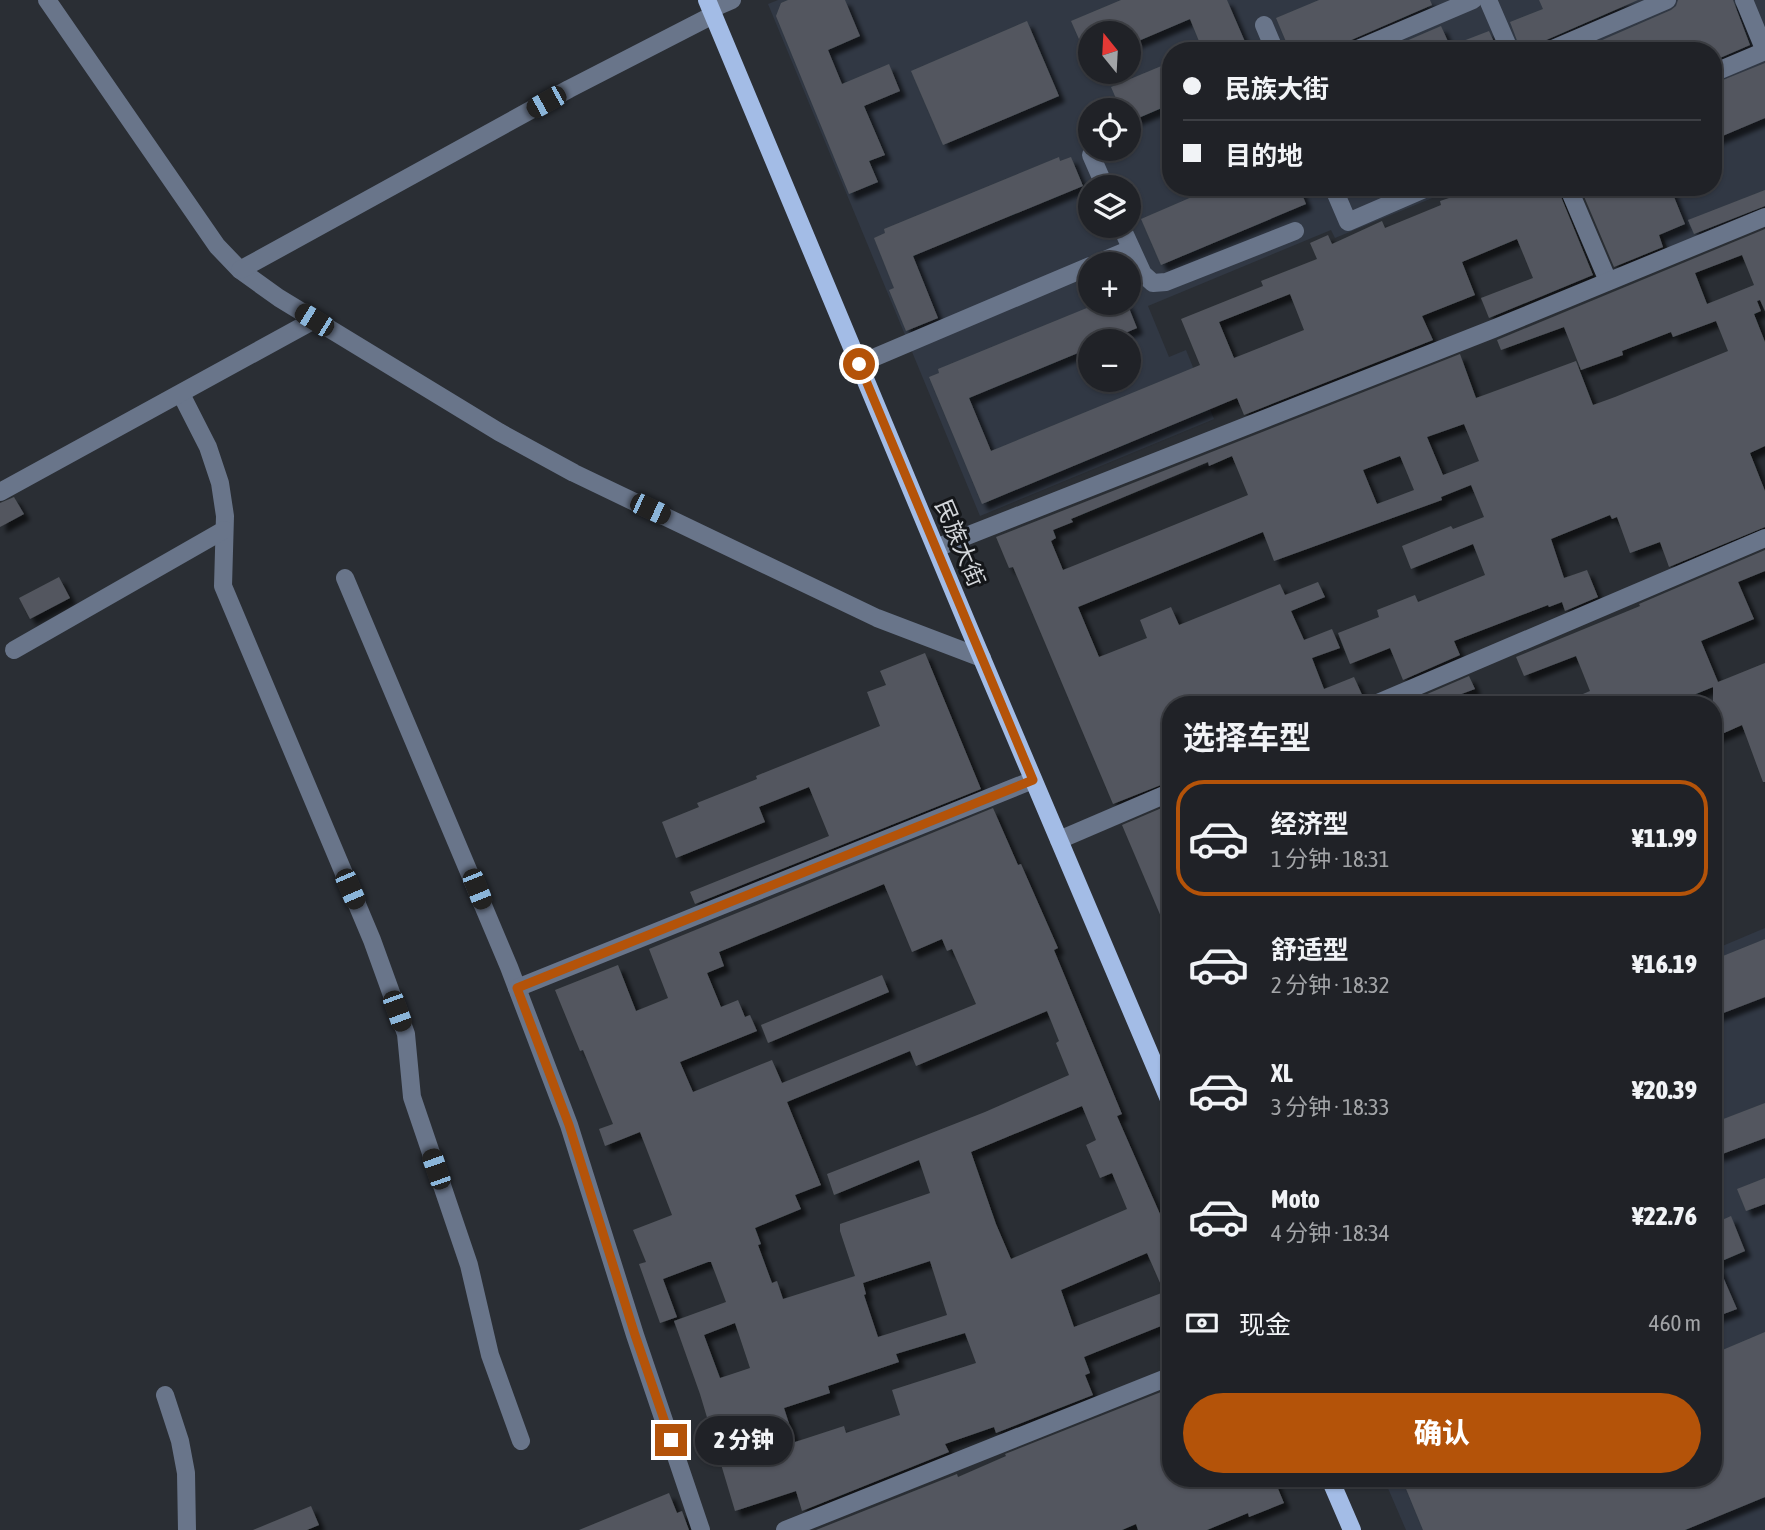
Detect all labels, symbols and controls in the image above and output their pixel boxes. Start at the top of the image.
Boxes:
north arrow [1078,21,1141,84]
map controls [1078,21,1141,392]
text: 民族大街 [1225,74,1329,104]
car [523,83,570,121]
button: locate [1078,98,1141,161]
text: 目的地 [1225,141,1303,171]
button: layers [1078,175,1141,238]
button: + [1078,252,1141,315]
car [291,300,338,340]
button: − [1078,329,1141,392]
route start [843,348,875,380]
car [627,491,674,527]
street label: 民族大街 [930,496,990,590]
text: 选择车型 [1183,719,1311,756]
icon: car [1187,807,1250,870]
text: 经济型 [1271,809,1349,839]
text: ¥11.99 [1632,823,1697,853]
text: 1 分钟 · 18:31 [1271,846,1390,872]
car [333,866,368,912]
car [460,866,495,912]
icon: car [1187,933,1250,996]
text: 舒适型 [1271,935,1349,965]
text: ¥16.19 [1632,949,1697,979]
text: 2 分钟 · 18:32 [1271,972,1390,998]
car [380,988,415,1034]
text: XL [1271,1058,1293,1088]
icon: car [1187,1059,1250,1122]
text: ¥20.39 [1632,1075,1697,1105]
text: 3 分钟 · 18:33 [1271,1094,1390,1120]
car [420,1146,453,1192]
text: Moto [1271,1184,1320,1214]
icon: car [1187,1185,1250,1248]
text: ¥22.76 [1632,1201,1697,1231]
text: 4 分钟 · 18:34 [1271,1220,1390,1246]
icon: cash [1183,1304,1221,1342]
text: 现金 [1239,1310,1291,1340]
text: 460 m [1649,1310,1701,1336]
button: 确认 [1183,1393,1701,1473]
callout: 2 分钟 [696,1416,794,1464]
route end [655,1424,687,1456]
text: 2 分钟 [714,1427,774,1453]

